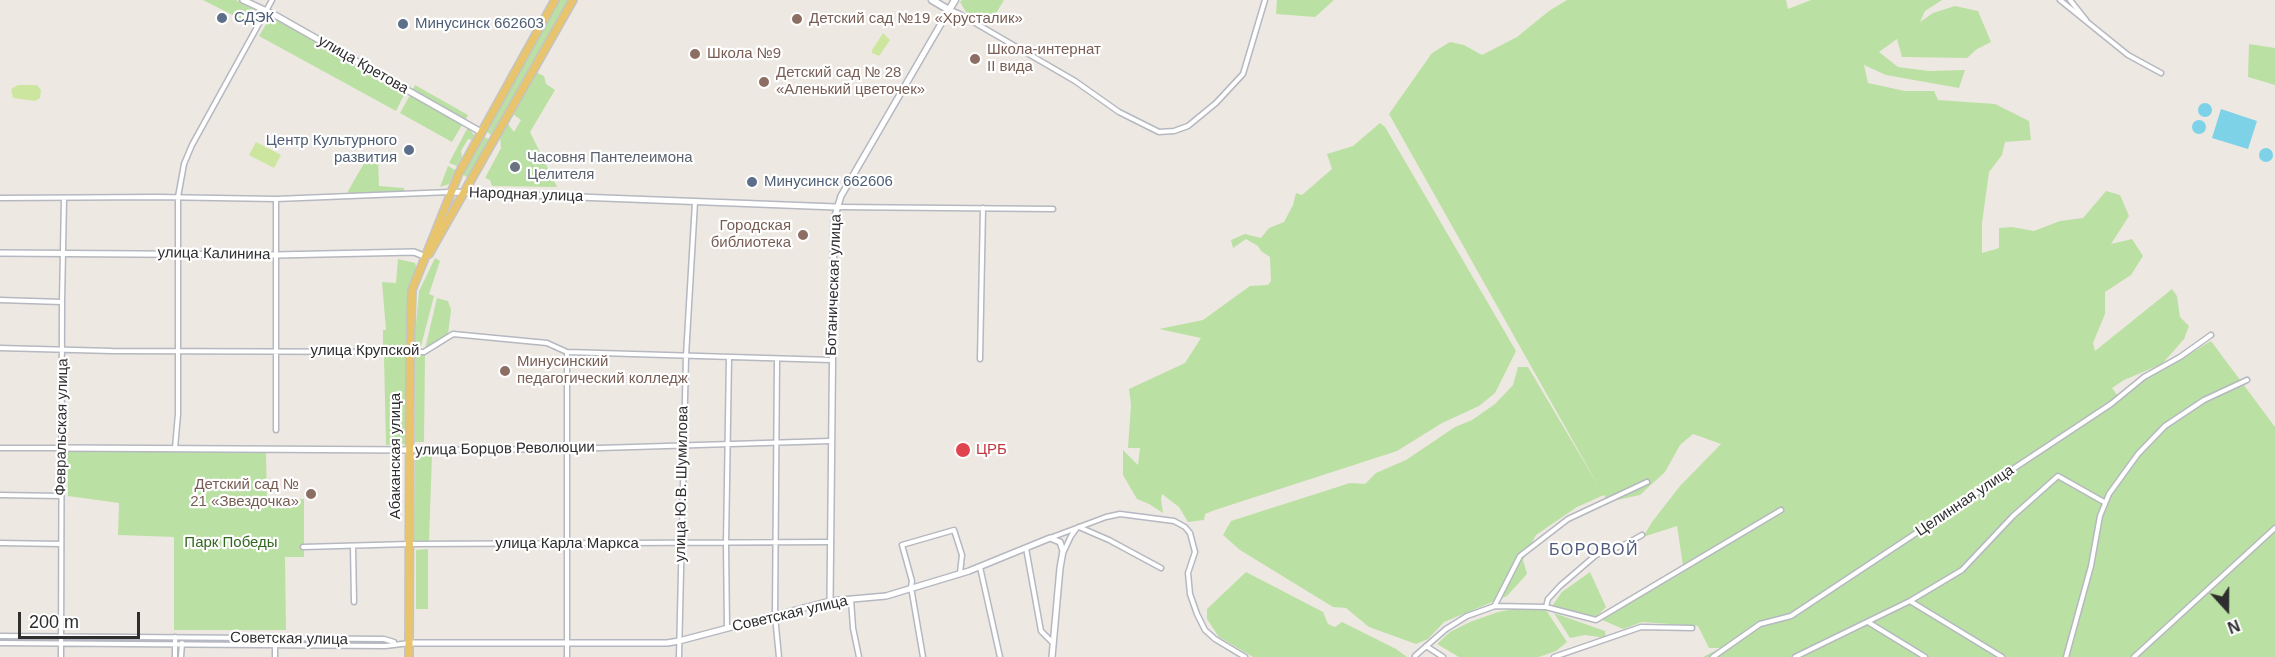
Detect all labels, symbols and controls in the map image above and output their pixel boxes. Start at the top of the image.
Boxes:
place label: СДЭК [234,9,274,27]
place label: Детский сад №19 «Хрусталик» [809,10,1023,28]
marker: СДЭК [215,11,229,25]
marker: Детский сад №19 «Хрусталик» [790,12,804,26]
place label: Минусинск 662603 [415,15,544,33]
marker: Минусинск 662603 [396,17,410,31]
street label: улица Кретова [315,32,411,98]
place label: Школа-интернат II вида [987,41,1101,76]
place label: Школа №9 [707,45,781,63]
marker: Школа №9 [688,47,702,61]
marker: Школа-интернат II вида [968,52,982,66]
place label: Детский сад № 28 «Аленький цветочек» [776,64,925,99]
marker: Детский сад № 28 «Аленький цветочек» [757,75,771,89]
place label: Центр Культурного развития [266,132,397,167]
marker: Центр Культурного развития [402,143,416,157]
place label: Часовня Пантелеимона Целителя [527,149,693,184]
marker: Часовня Пантелеимона Целителя [508,160,522,174]
place label: Минусинск 662606 [764,173,893,191]
marker: Минусинск 662606 [745,175,759,189]
street label: Народная улица [469,184,583,206]
street label: Ботаническая улица [823,214,845,356]
place label: Городская библиотека [711,217,791,252]
marker: Городская библиотека [796,228,810,242]
street label: улица Калинина [157,244,271,264]
street label: улица Крупской [311,342,419,360]
place label: Минусинский педагогический колледж [517,353,688,388]
street label: Февральская улица [52,358,72,496]
marker: Минусинский педагогический колледж [498,364,512,378]
street label: Абаканская улица [387,393,405,519]
street label: улица Ю.В. Шумилова [672,406,692,562]
street label: улица Борцов Революции [415,438,595,460]
marker: ЦРБ [954,441,972,459]
place label: ЦРБ [976,441,1007,459]
street label: Целинная улица [1913,462,2017,540]
place label: Детский сад № 21 «Звездочка» [190,476,299,511]
marker: Детский сад № 21 «Звездочка» [304,487,318,501]
park label: Парк Победы [184,534,278,552]
street label: улица Карла Маркса [495,535,639,553]
district label: БОРОВОЙ [1549,541,1639,561]
north arrow [2197,579,2257,639]
street label: Советская улица [731,592,849,636]
scale bar [21,600,142,638]
text: 200 m [29,612,79,632]
text: N [2225,616,2242,636]
street label: Советская улица [230,629,348,649]

